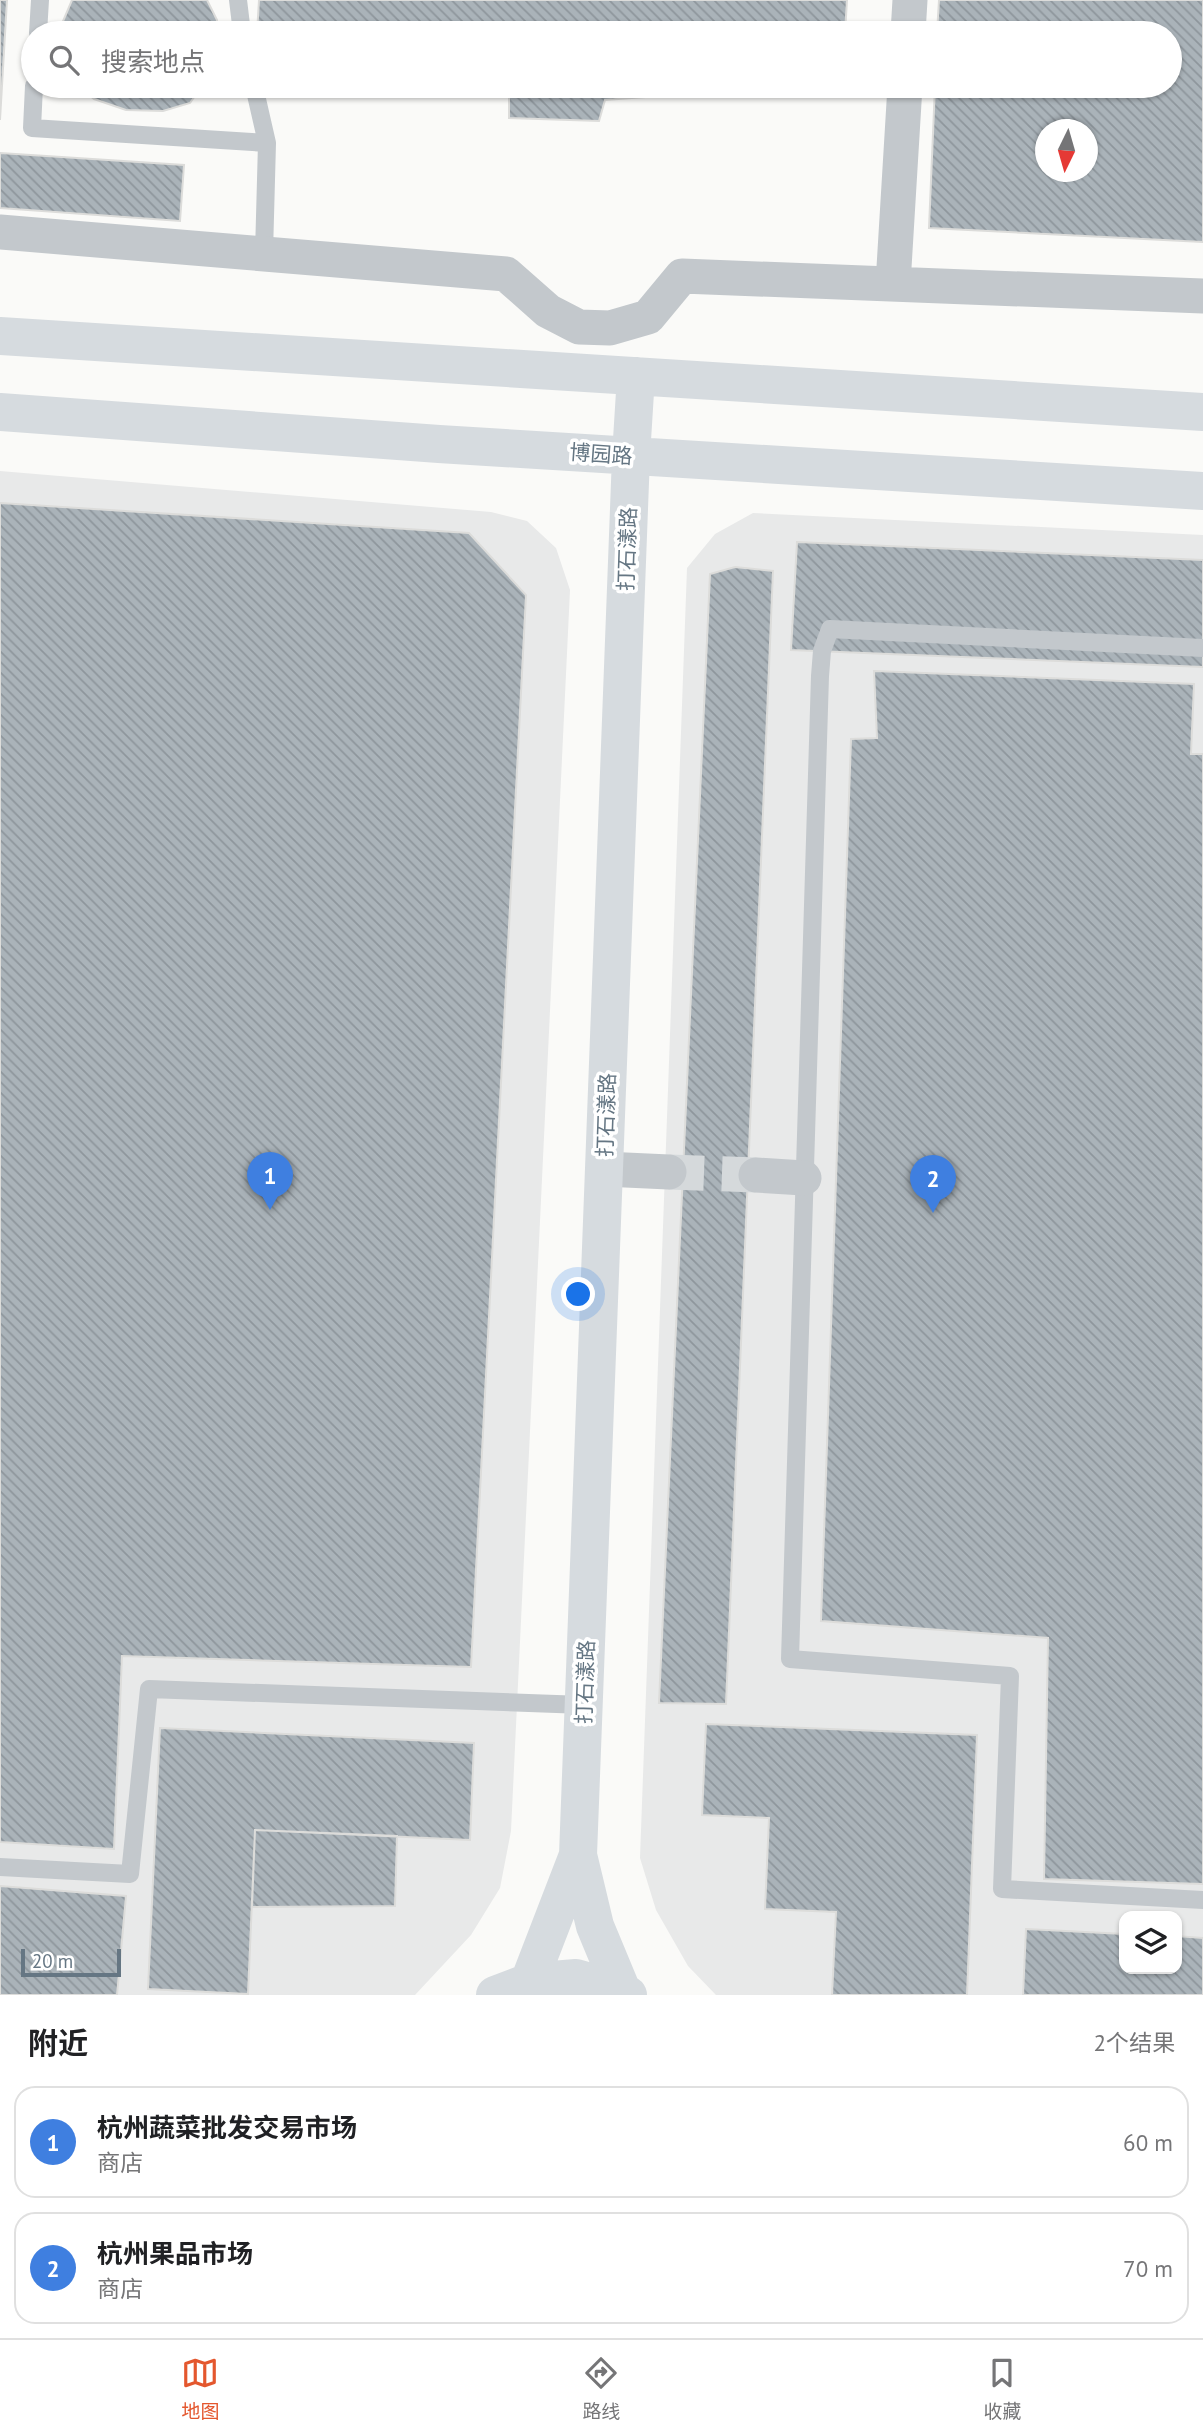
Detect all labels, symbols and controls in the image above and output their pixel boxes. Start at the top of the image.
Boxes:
search box [21,21,1182,98]
icon: search [45,41,83,79]
text: 搜索地点 [101,45,205,78]
north arrow [1035,119,1098,182]
street label: 博园路 [569,438,633,470]
street label: 打石漾路 [612,507,642,591]
street label: 打石漾路 [591,1073,621,1157]
pin: 1 [247,1152,293,1210]
pin: 2 [910,1155,956,1213]
your location [561,1277,595,1311]
street label: 打石漾路 [570,1640,600,1724]
map controls [1119,1911,1182,1974]
button: layers [1119,1911,1182,1974]
scale bar [21,1946,121,1978]
text: 20 m [32,1949,73,1973]
text: 附近 [28,2023,88,2062]
text: 2个结果 [1093,2028,1175,2057]
text: 杭州蔬菜批发交易市场 [97,2111,357,2144]
text: 1 [46,2128,60,2157]
text: 60 m [1123,2128,1173,2157]
text: 商店 [97,2148,143,2177]
text: 杭州果品市场 [97,2237,253,2270]
text: 2 [46,2254,60,2283]
text: 70 m [1123,2254,1173,2283]
text: 商店 [97,2274,143,2303]
tab: 地图 [181,2354,220,2423]
tab: 路线 [582,2354,621,2423]
tab: 收藏 [983,2354,1022,2423]

